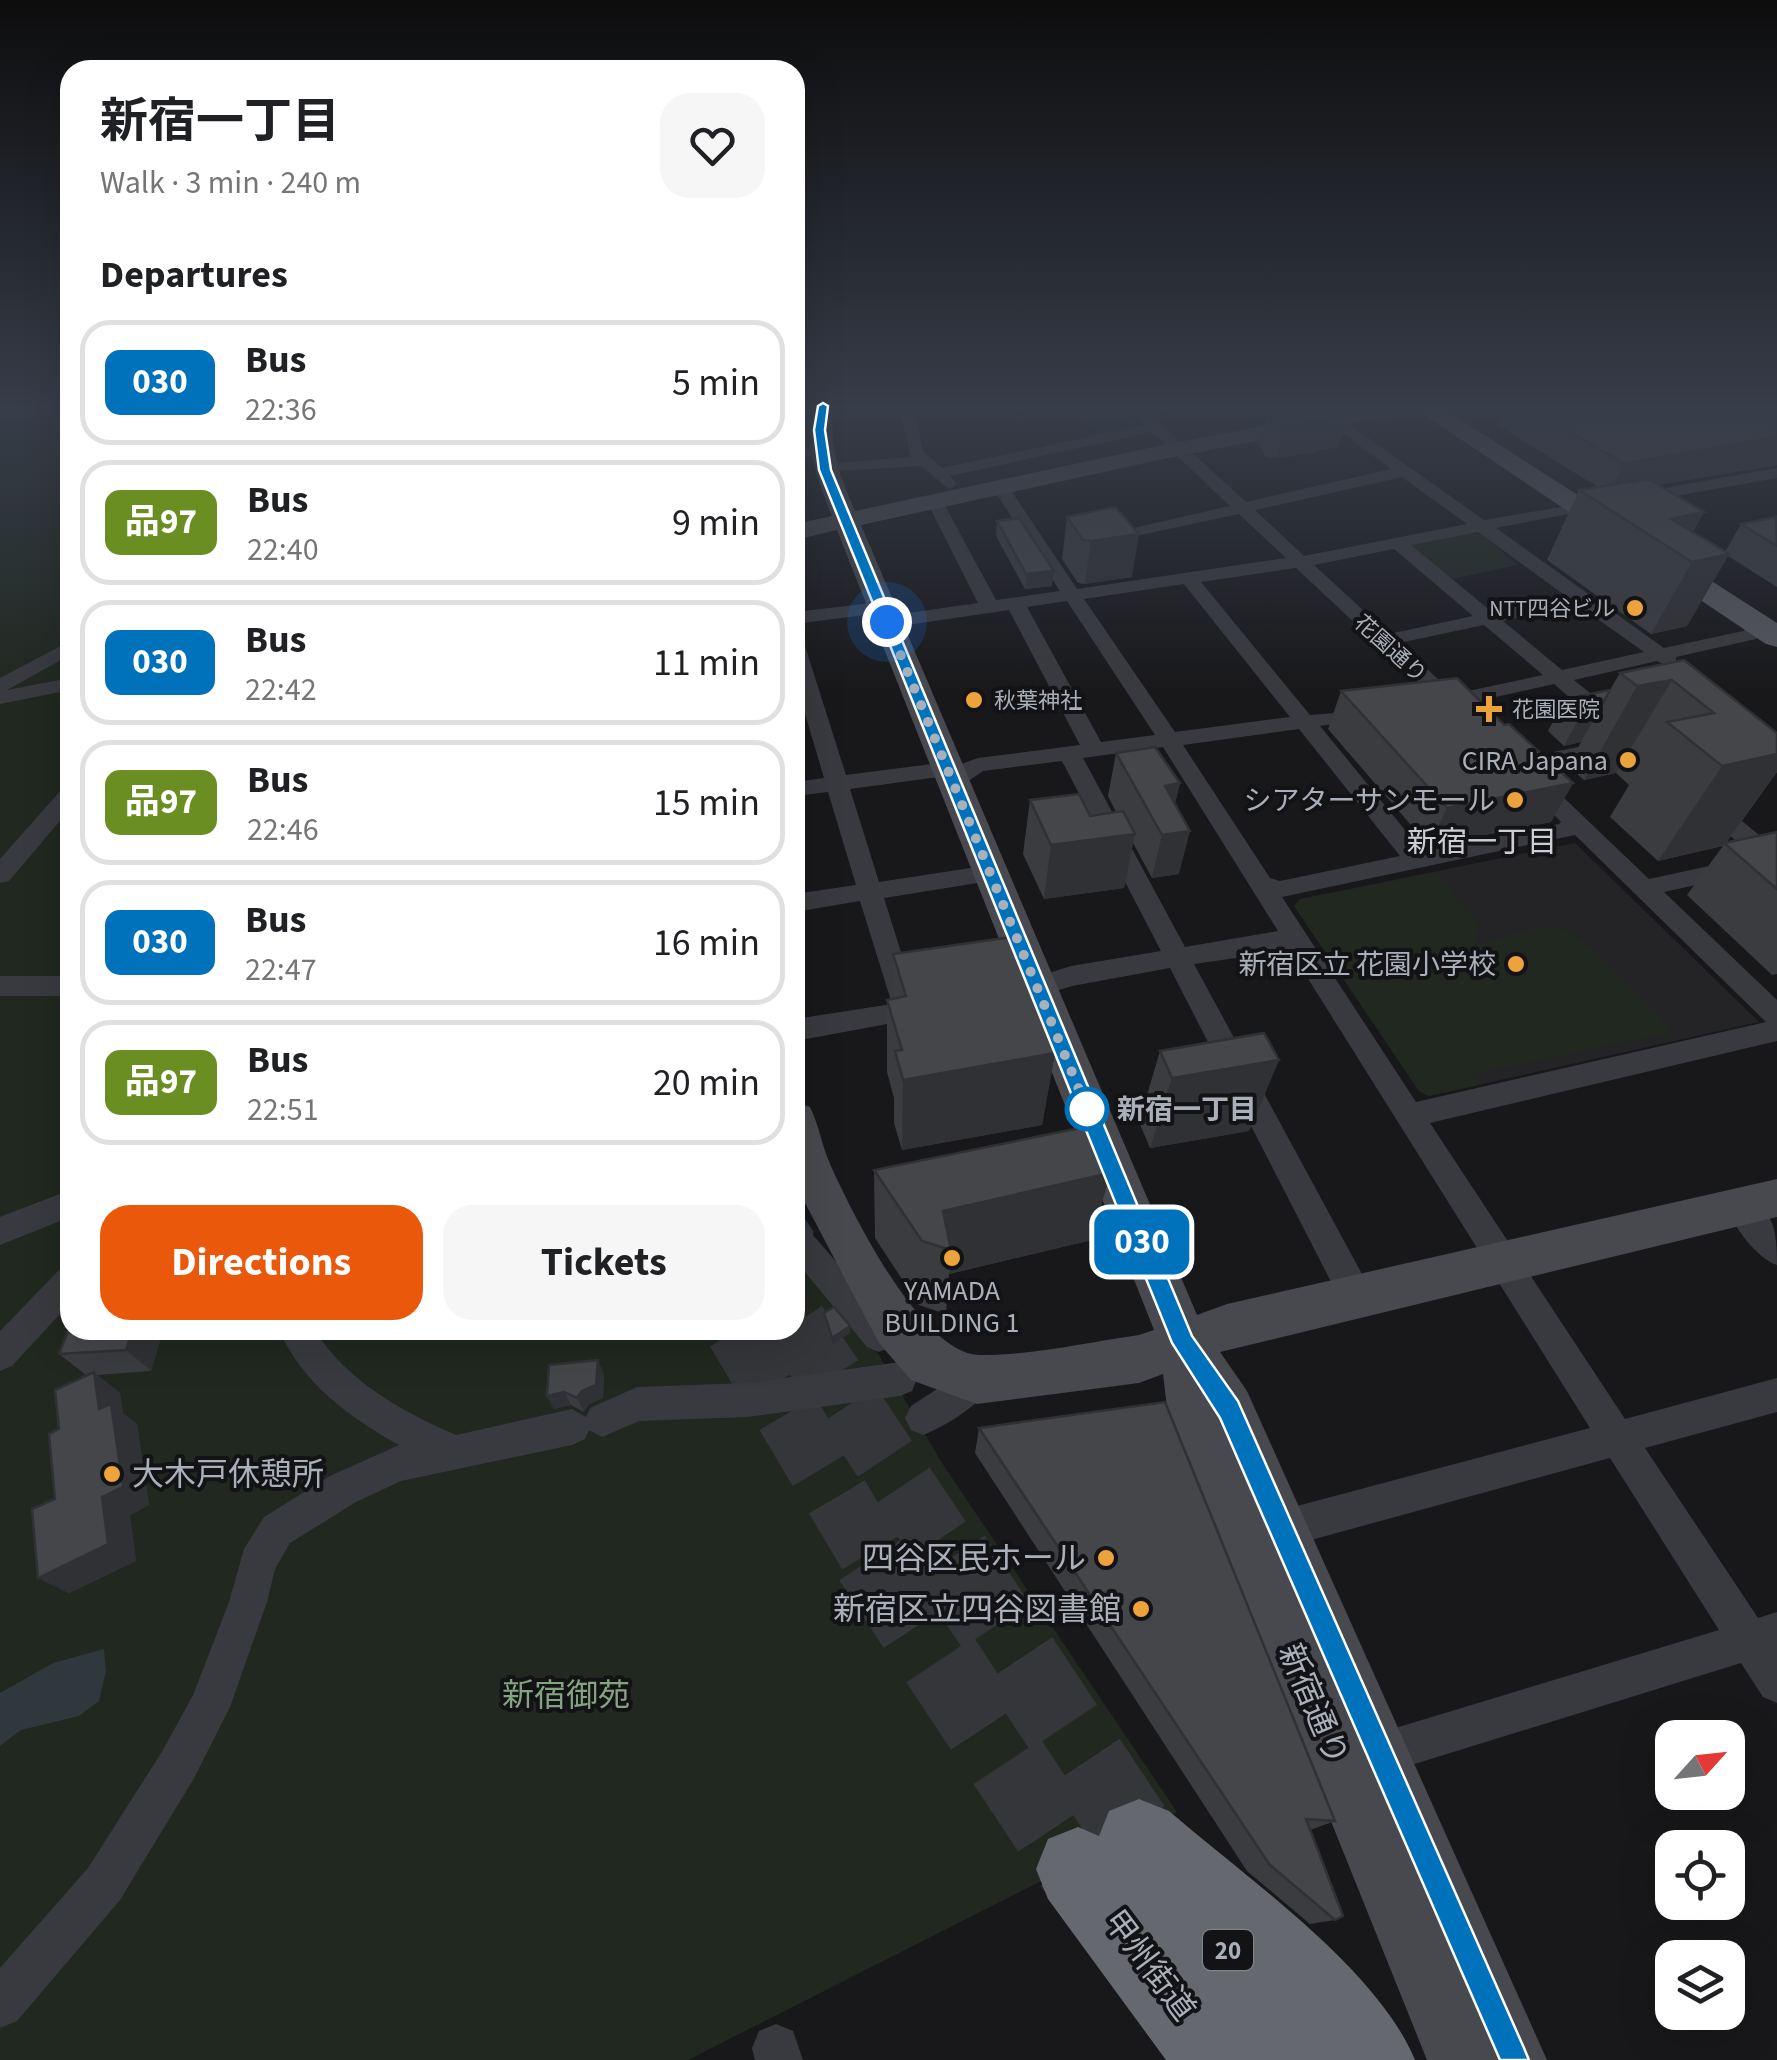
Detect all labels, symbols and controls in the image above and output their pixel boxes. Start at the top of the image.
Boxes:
text: 新宿一丁目 [100,88,340,156]
button: heart [660,93,765,198]
text: Walk · 3 min · 240 m [100,160,361,206]
text: Departures [100,248,288,302]
text: Bus [245,333,306,387]
text: 5 min [672,356,760,410]
text: 030 [132,357,188,407]
text: 22:36 [245,387,317,433]
text: Bus [247,473,308,527]
text: 9 min [672,496,760,550]
text: 品97 [125,497,197,547]
text: 22:40 [247,527,319,573]
place label: NTT四谷ビル [1489,593,1615,625]
your location [862,597,912,647]
marker: NTT四谷ビル [1624,597,1646,619]
street label: 花園通り [1347,607,1434,690]
text: Bus [245,613,306,667]
text: 11 min [653,636,760,690]
text: 030 [132,637,188,687]
text: 22:42 [245,667,317,713]
place label: 秋葉神社 [994,685,1082,717]
marker: 秋葉神社 [963,689,985,711]
place label: 花園医院 [1512,694,1600,726]
marker: 花園医院 [1476,696,1502,722]
place label: CIRA Japana [1462,741,1608,781]
marker: CIRA Japana [1617,749,1639,771]
text: Bus [247,753,308,807]
text: 15 min [653,776,760,830]
text: 品97 [125,777,197,827]
place label: シアターサンモール [1244,781,1495,821]
marker: シアターサンモール [1504,789,1526,811]
text: 22:46 [247,807,319,853]
district label: 新宿一丁目 [1407,821,1557,864]
text: Bus [245,893,306,947]
text: 16 min [653,916,760,970]
text: 030 [132,917,188,967]
place label: 新宿区立 花園小学校 [1238,945,1496,985]
text: 22:47 [245,947,317,993]
marker: 新宿区立 花園小学校 [1505,953,1527,975]
text: Bus [247,1033,308,1087]
text: 20 min [653,1056,760,1110]
text: 品97 [125,1057,197,1107]
text: 22:51 [247,1087,319,1133]
marker: 新宿一丁目 [1066,1088,1108,1130]
place label: 新宿一丁目 [1117,1090,1257,1130]
button: Directions [100,1205,423,1320]
button: Tickets [443,1205,765,1320]
line badge: 030 [1084,1210,1200,1274]
text: 030 [1114,1217,1170,1267]
marker: YAMADA BUILDING 1 [941,1247,963,1269]
place label: YAMADA BUILDING 1 [885,1271,1020,1343]
place label: 大木戸休憩所 [132,1452,324,1498]
marker: 大木戸休憩所 [101,1463,123,1485]
place label: 四谷区民ホール [862,1536,1086,1582]
marker: 四谷区民ホール [1095,1547,1117,1569]
place label: 新宿区立四谷図書館 [833,1587,1121,1633]
marker: 新宿区立四谷図書館 [1130,1598,1152,1620]
street label: 新宿通り [1267,1636,1359,1772]
park label: 新宿御苑 [502,1673,630,1719]
north arrow [1655,1720,1745,1810]
map controls [1655,1720,1745,2030]
button: locate [1655,1830,1745,1920]
street label: 甲州街道 [1092,1901,1206,2031]
road number: 20 [1203,1930,1253,1970]
button: layers [1655,1940,1745,2030]

